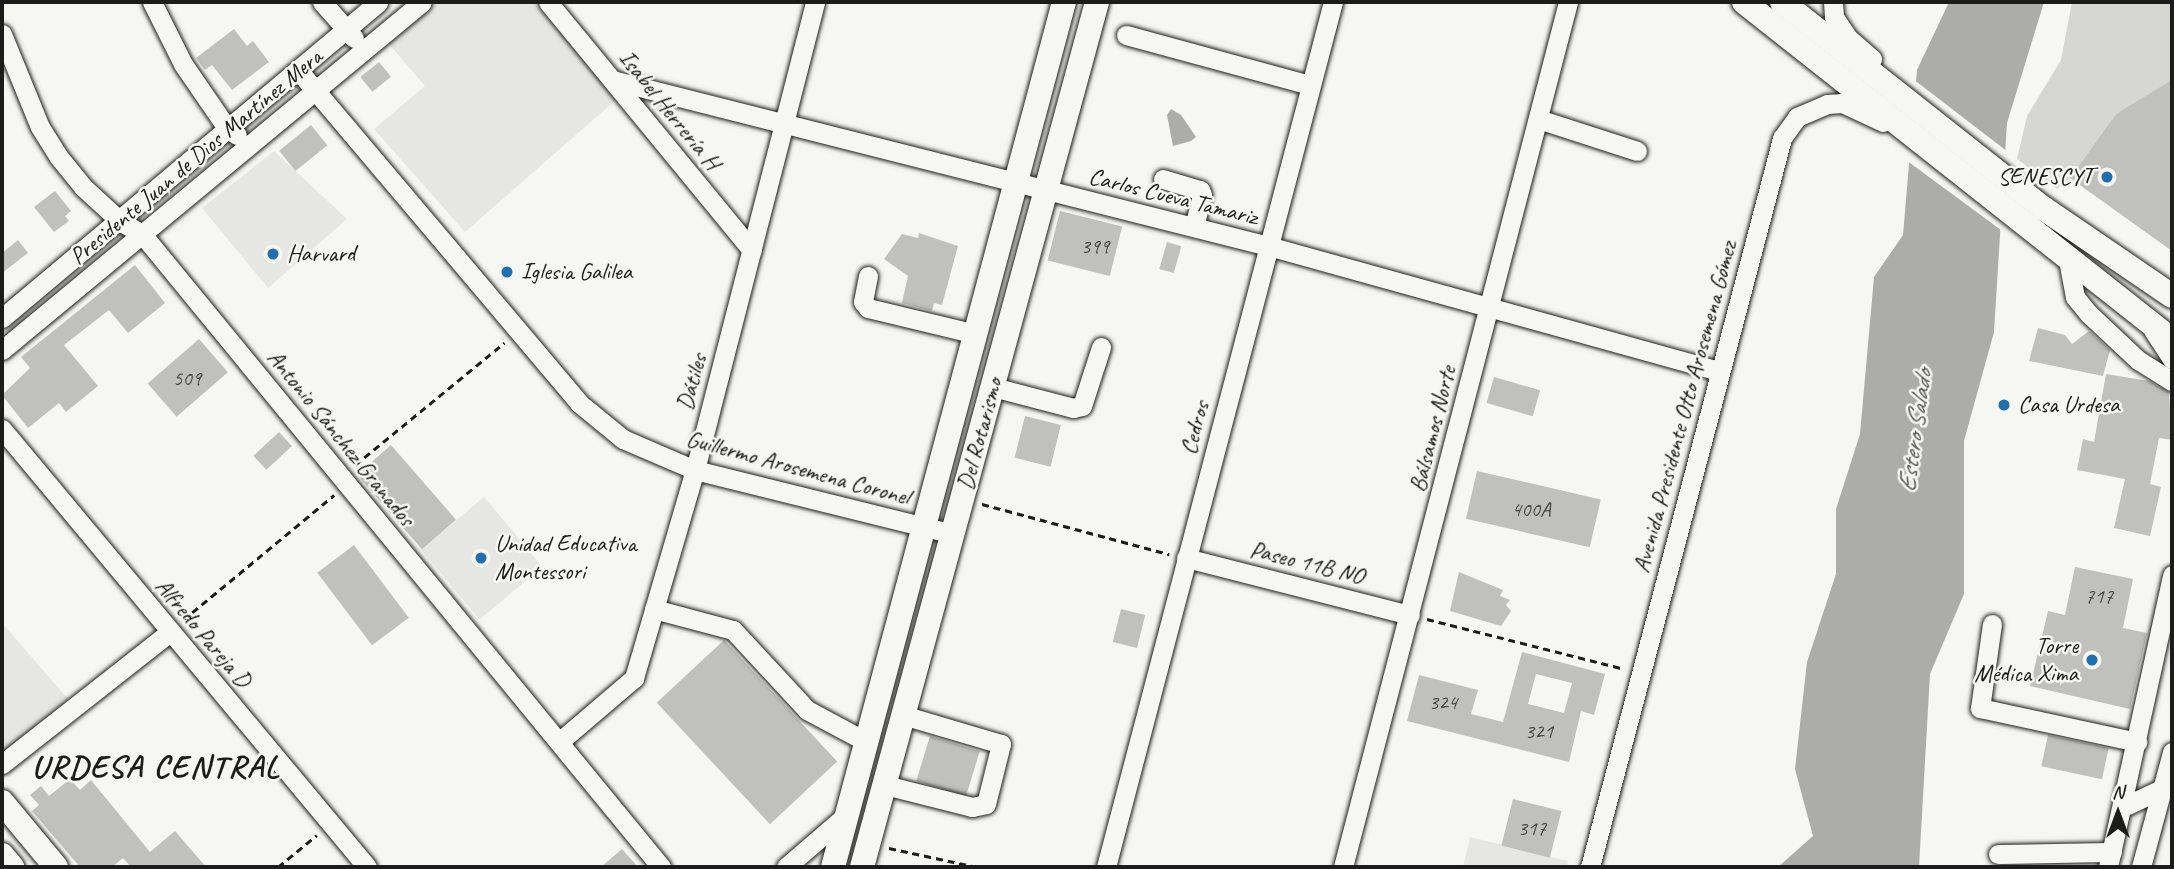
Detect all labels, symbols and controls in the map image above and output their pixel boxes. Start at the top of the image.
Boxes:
street label: Presidente Juan de Dios Martínez Mera [64,43,328,271]
street label: Isabel Herrería H [612,44,726,176]
street label: Carlos Cueva Tamariz [1086,162,1260,232]
place label: SENESCYT [1998,163,2093,191]
marker: SENESCYT [2099,169,2115,185]
house number: 399 [1081,233,1109,259]
street label: Avenida Presidente Otto Arosemena Gómez [1627,238,1743,576]
place label: Harvard [287,240,355,268]
marker: Harvard [265,246,281,262]
place label: Iglesia Galilea [521,258,632,286]
marker: Iglesia Galilea [499,264,515,280]
street label: Antonio Sánchez Granados [261,344,421,532]
street label: Dátiles [671,351,713,413]
street label: Bálsamos Norte [1403,363,1463,495]
house number: 509 [173,365,201,391]
water label: Estero Salado [1891,368,1939,494]
street label: Del Rotarismo [951,375,1009,493]
place label: Casa Urdesa [2018,391,2119,419]
marker: Casa Urdesa [1996,397,2012,413]
street label: Cedros [1174,398,1216,458]
street label: Guillermo Arosemena Coronel [683,424,913,512]
house number: 400A [1512,496,1550,522]
place label: Unidad Educativa Montessori [495,530,636,586]
street label: Paseo 11B NO [1247,535,1367,591]
marker: Unidad Educativa Montessori [473,550,489,566]
street label: Alfredo Pareja D [149,572,257,694]
house number: 717 [2085,583,2113,609]
place label: Torre Médica Xima [1975,632,2078,688]
marker: Torre Médica Xima [2084,652,2100,668]
house number: 324 [1429,689,1457,715]
house number: 321 [1525,718,1553,744]
district label: URDESA CENTRAL [34,748,278,786]
north arrow [2083,778,2153,848]
text: N [2112,780,2124,804]
house number: 317 [1518,815,1546,841]

